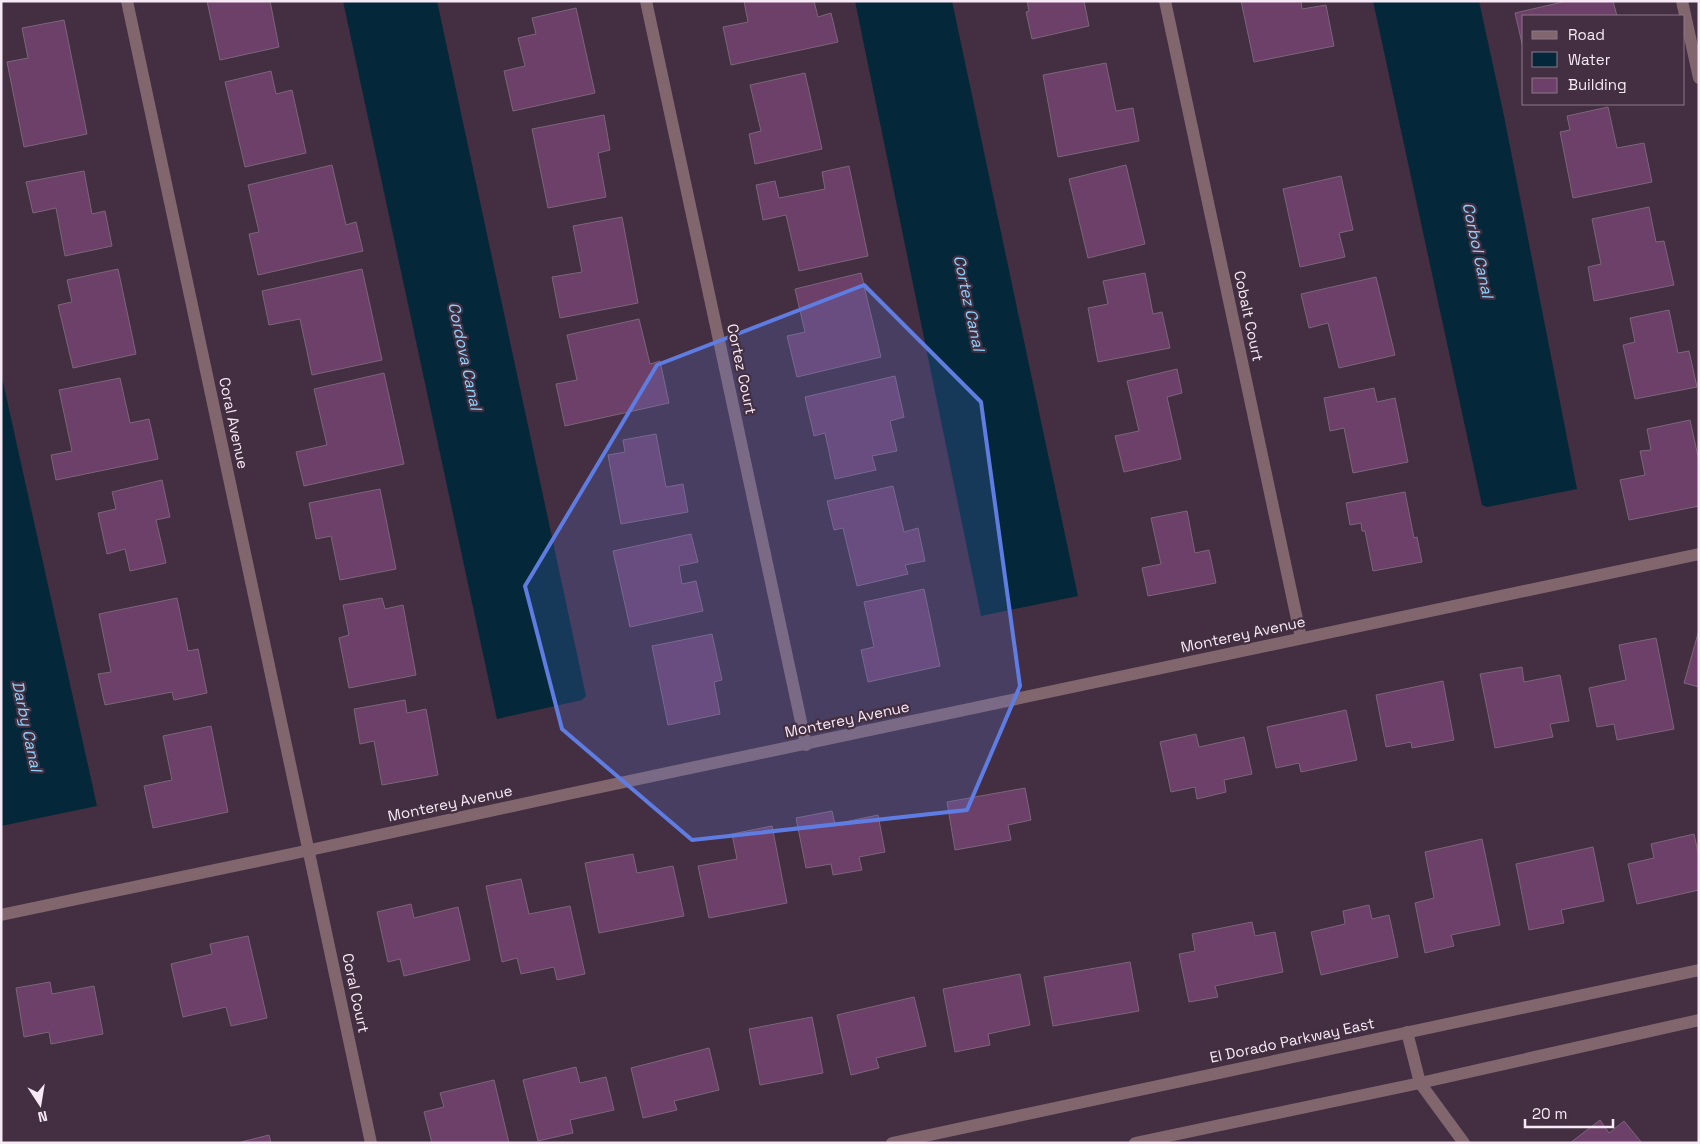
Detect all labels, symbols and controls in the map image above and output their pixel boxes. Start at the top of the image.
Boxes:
legend [1522,15,1685,105]
text: Road [1568,25,1605,44]
text: Water [1568,50,1611,69]
text: Building [1568,75,1627,94]
water label: Corbol Canal [1458,200,1499,302]
water label: Cortez Canal [949,253,990,355]
street label: Cobalt Court [1230,269,1268,363]
water label: Cordova Canal [443,300,487,414]
street label: Cortez Court [723,322,761,416]
street label: Coral Avenue [215,375,253,471]
street label: Monterey Avenue [1179,612,1307,656]
water label: Darby Canal [7,679,47,775]
street label: Monterey Avenue [783,697,911,741]
street label: Monterey Avenue [386,781,514,825]
street label: Coral Court [338,951,374,1035]
street label: El Dorado Parkway East [1208,1013,1376,1067]
north arrow [15,1079,65,1129]
scale bar [1525,1096,1612,1128]
text: 20 m [1532,1104,1567,1123]
text: N [36,1107,49,1126]

